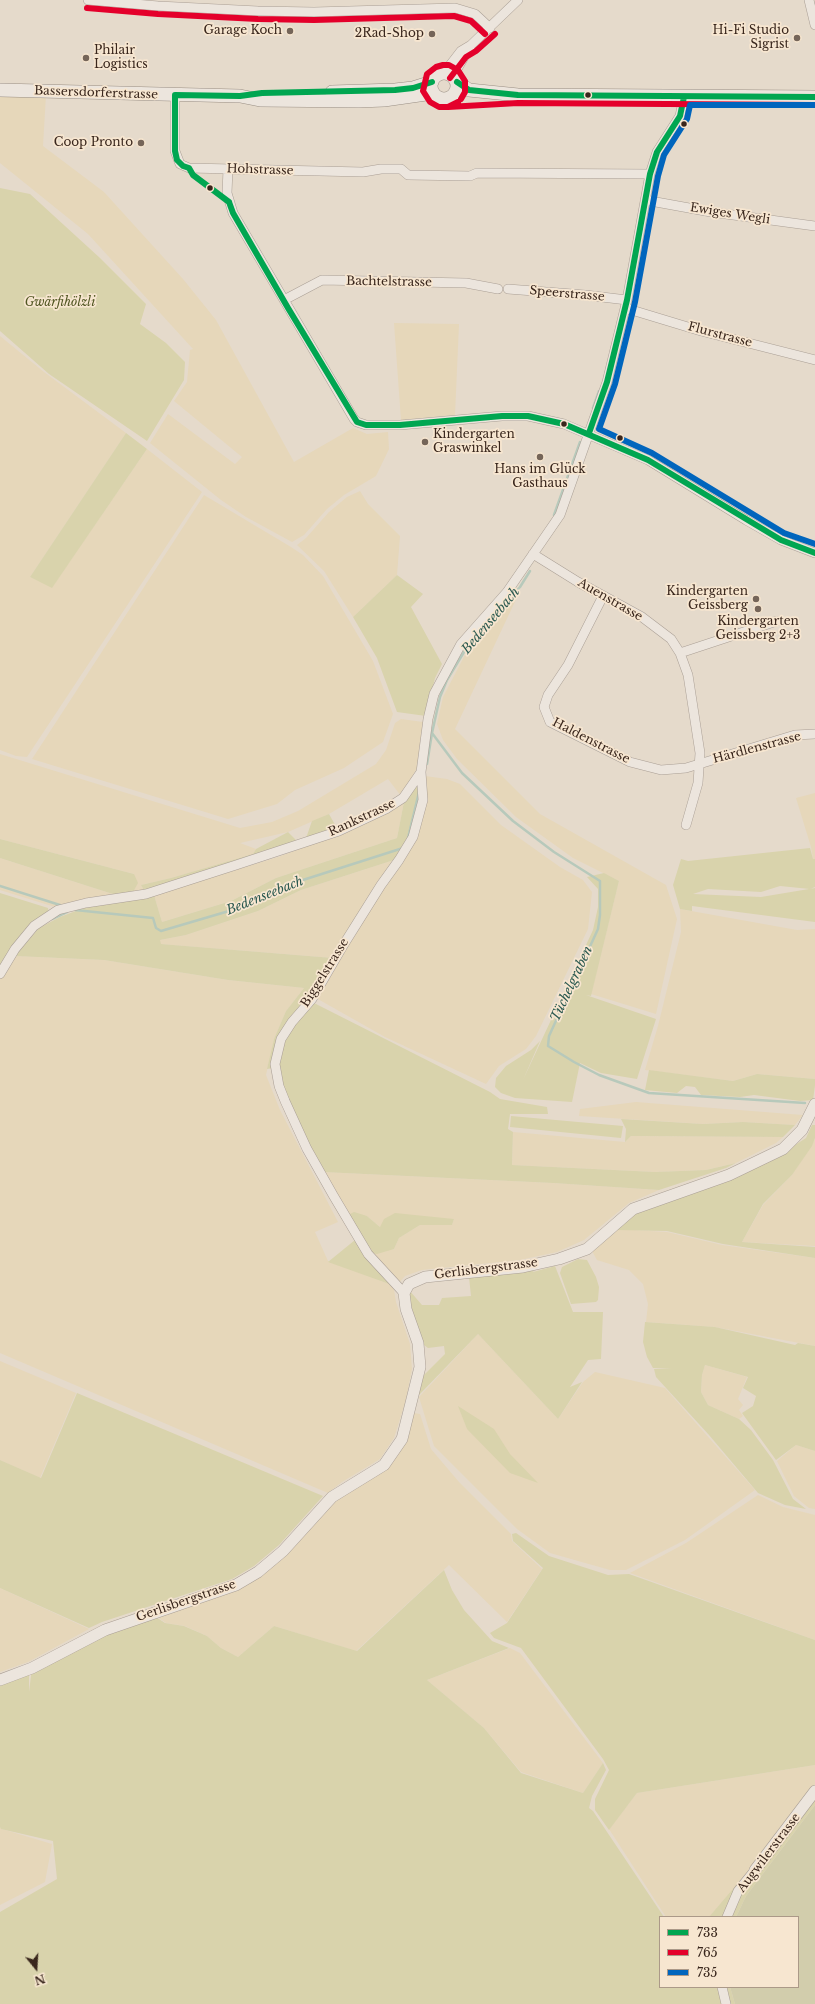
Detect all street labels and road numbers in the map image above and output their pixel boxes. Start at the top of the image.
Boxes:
street label: Bassersdorferstrasse [34,84,158,102]
street label: Hohstrasse [226,162,294,178]
street label: Ewiges Wegli [689,201,771,227]
street label: Bachtelstrasse [346,274,432,290]
street label: Speerstrasse [529,284,605,304]
street label: Flurstrasse [686,320,754,350]
street label: Auenstrasse [575,576,645,624]
street label: Haldenstrasse [550,715,632,767]
street label: Härdlenstrasse [711,729,803,767]
street label: Rankstrasse [326,796,398,840]
street label: Biggelstrasse [298,936,352,1010]
street label: Gerlisbergstrasse [433,1256,539,1282]
street label: Gerlisbergstrasse [134,1577,238,1625]
street label: Augwilerstrasse [735,1811,803,1895]

